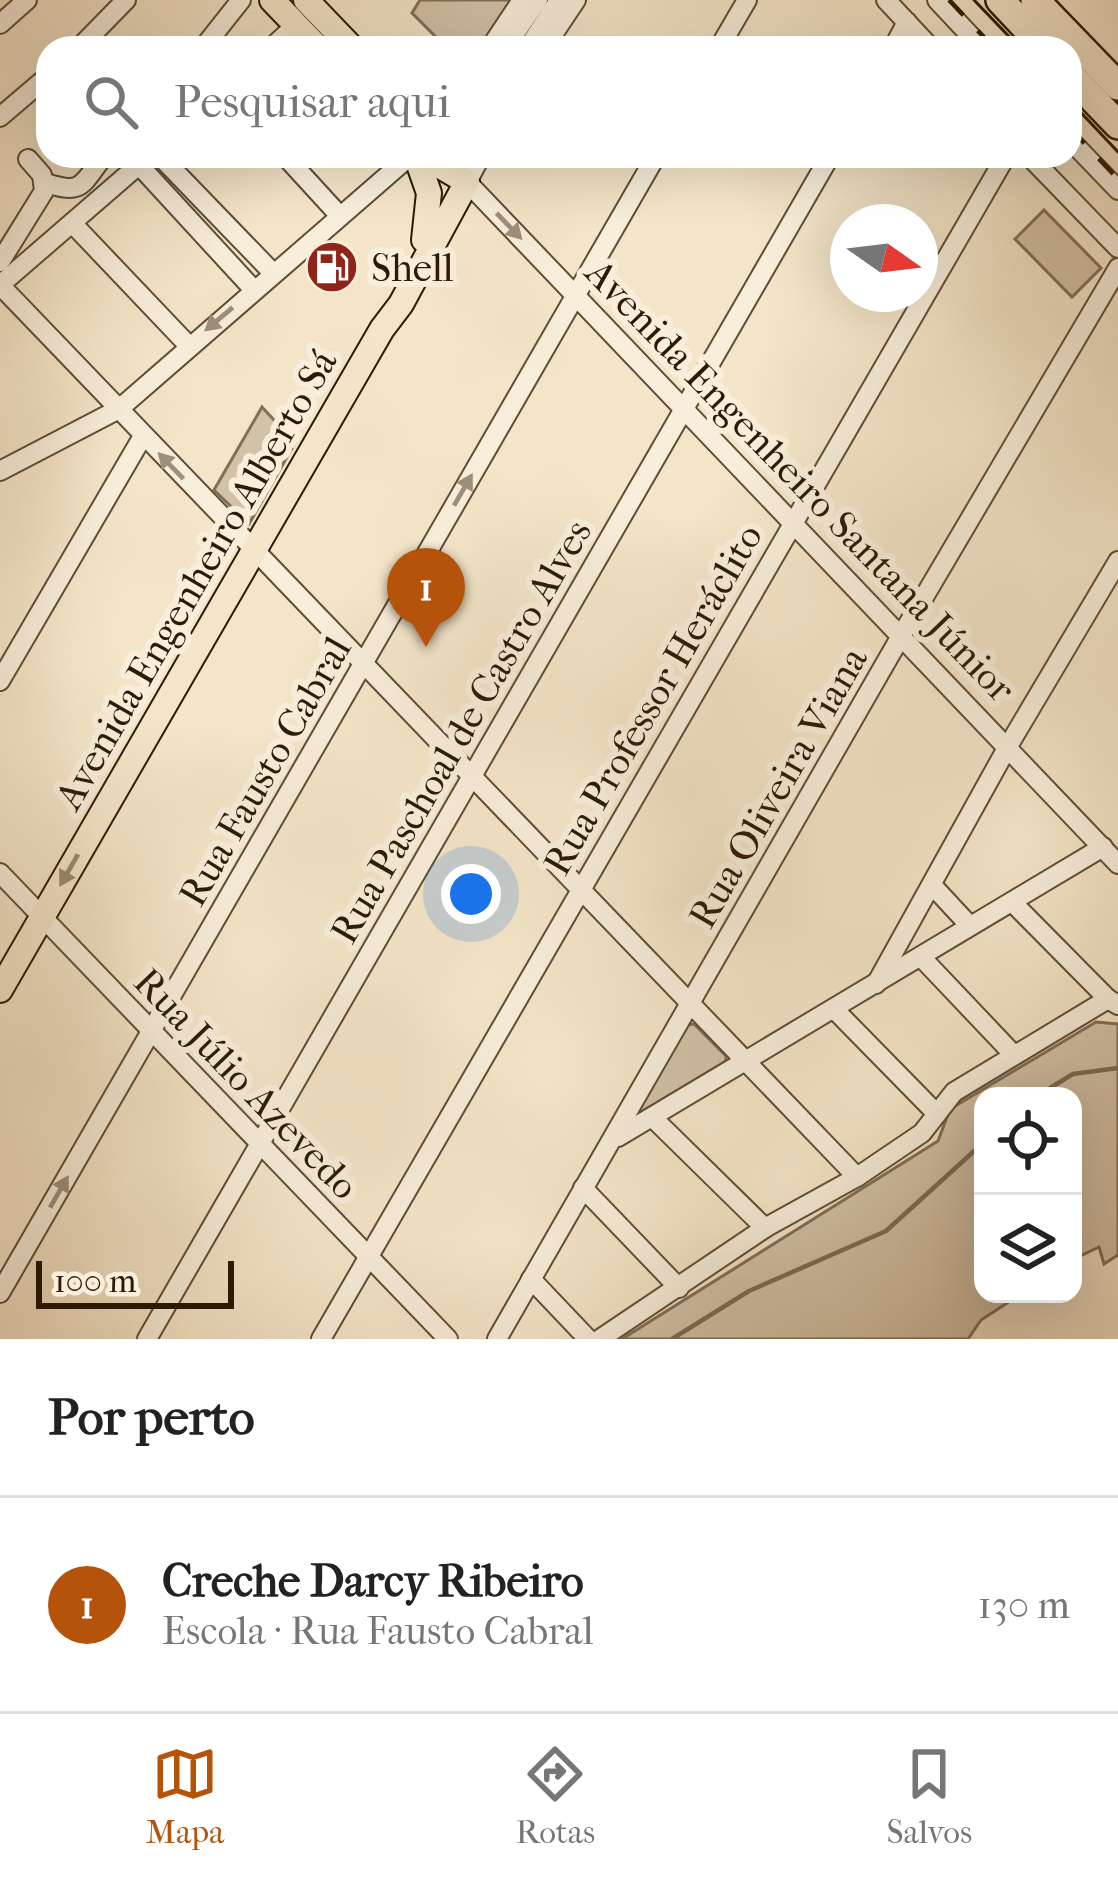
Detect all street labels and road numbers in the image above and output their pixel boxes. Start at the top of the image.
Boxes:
street label: Avenida Engenheiro Santana Júnior [575,248,1025,712]
street label: Avenida Engenheiro Alberto Sá [44,341,347,819]
street label: Rua Paschoal de Castro Alves [321,512,601,951]
street label: Rua Professor Heráclito [534,516,772,883]
street label: Rua Fausto Cabral [169,629,361,914]
street label: Rua Oliveira Viana [679,638,877,936]
street label: Rua Júlio Azevedo [125,959,368,1209]

